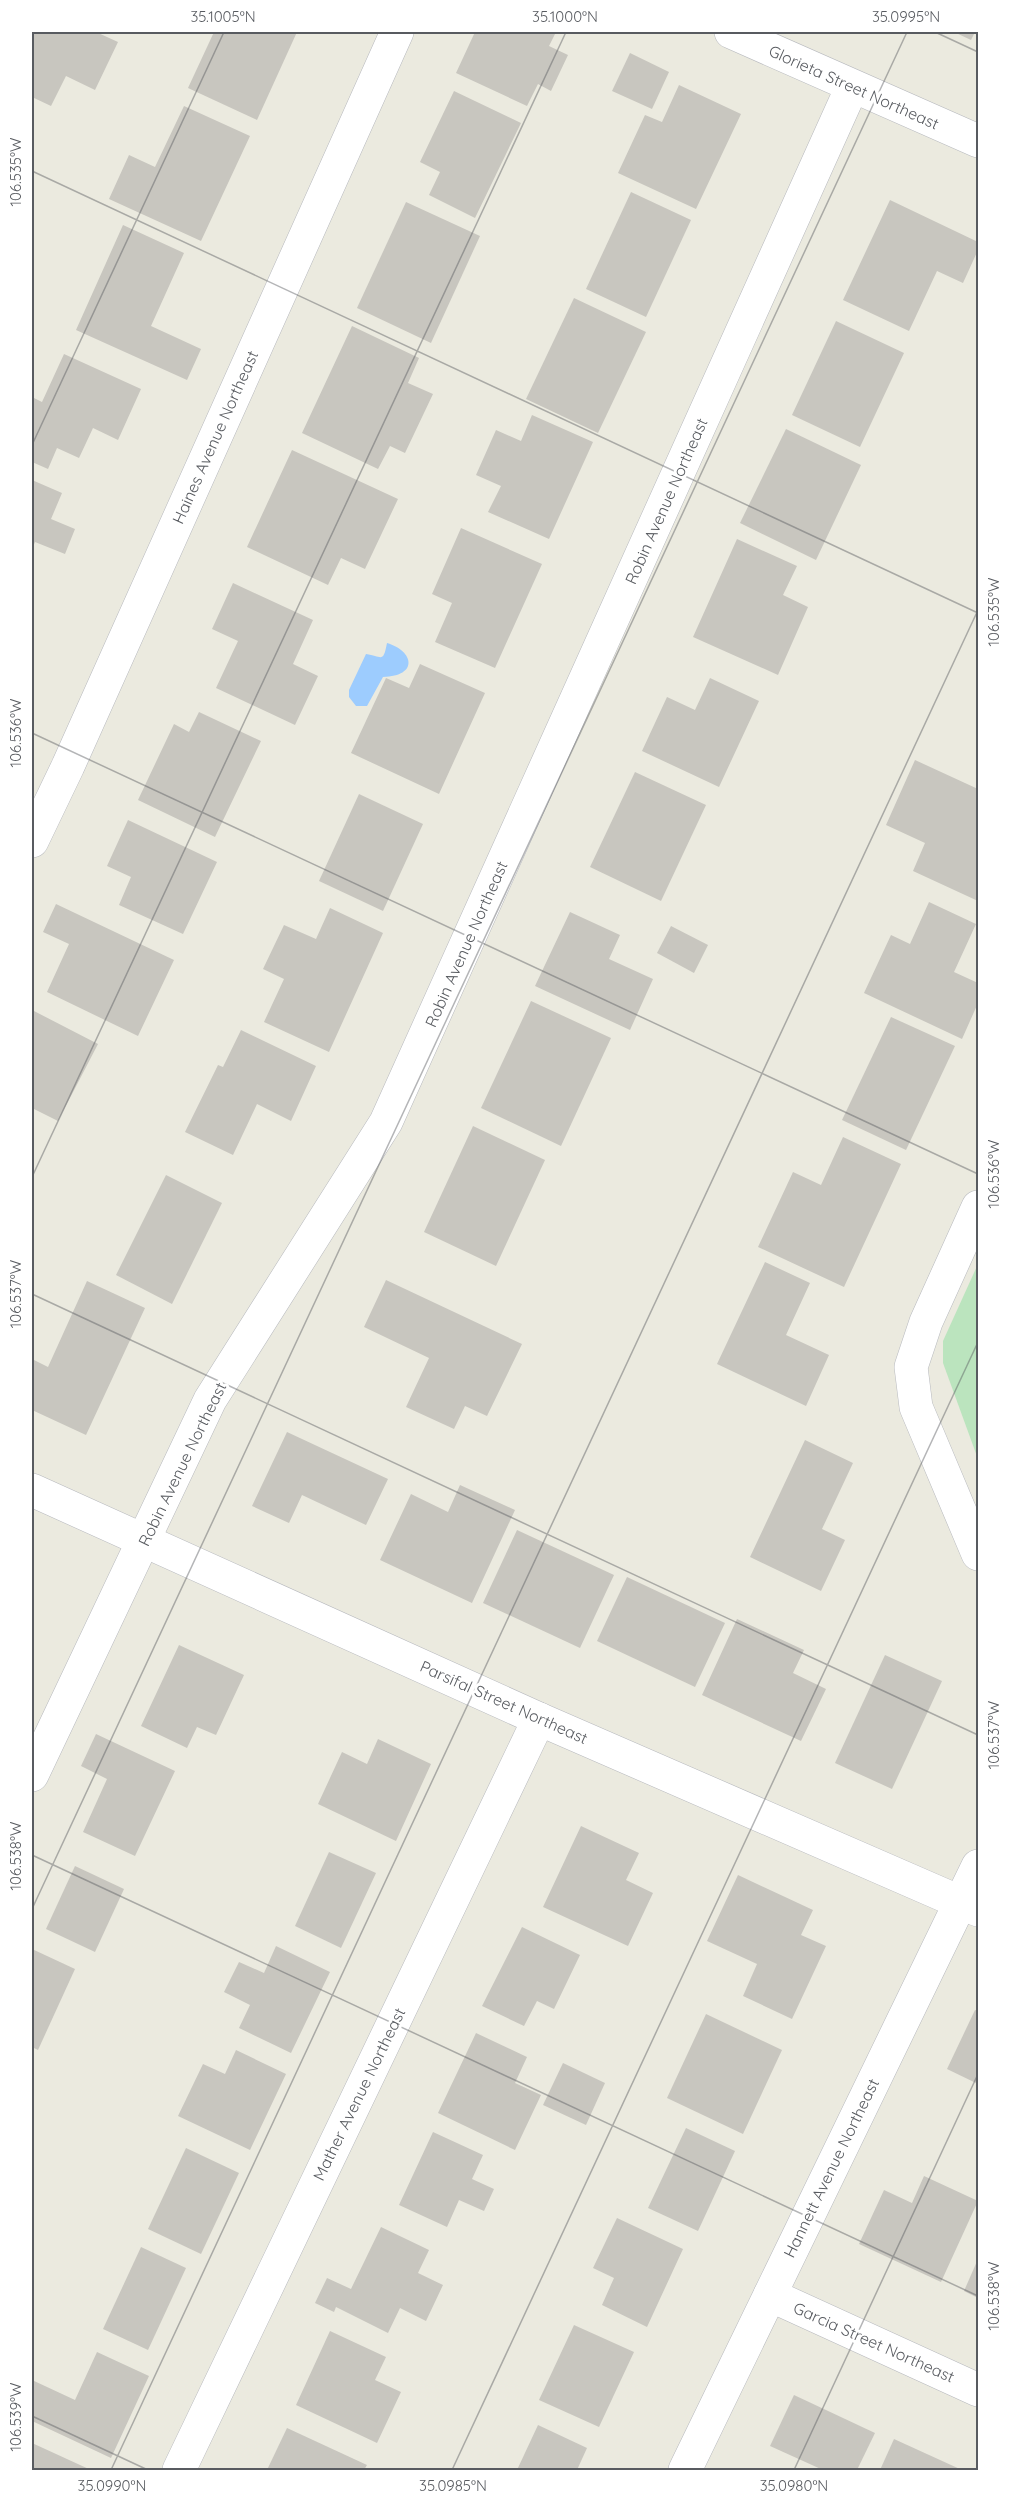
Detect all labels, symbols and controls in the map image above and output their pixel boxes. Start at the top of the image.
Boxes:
text: 35.1005°N [190,7,256,26]
text: 35.1000°N [532,7,598,26]
text: 35.0995°N [872,7,940,26]
street label: Glorieta Street Northeast [766,40,942,134]
text: 106.535°W [6,137,25,206]
street label: Haines Avenue Northeast [168,347,262,527]
street label: Robin Avenue Northeast [620,415,712,587]
text: 106.535°W [984,577,1003,646]
text: 106.536°W [6,698,25,767]
street label: Robin Avenue Northeast [420,858,512,1030]
text: 106.536°W [984,1139,1003,1208]
text: 106.537°W [6,1259,25,1328]
street label: Robin Avenue Northeast [134,1379,230,1549]
street label: Parsifal Street Northeast [417,1656,591,1748]
text: 106.537°W [984,1700,1003,1769]
text: 106.538°W [6,1821,25,1890]
street label: Mather Avenue Northeast [308,2004,410,2184]
street label: Hannett Avenue Northeast [779,2075,883,2261]
text: 106.538°W [984,2261,1003,2330]
street label: Garcia Street Northeast [790,2297,958,2387]
text: 106.539°W [6,2382,25,2452]
text: 35.0990°N [78,2476,146,2495]
text: 35.0985°N [419,2476,487,2495]
text: 35.0980°N [760,2476,828,2495]

